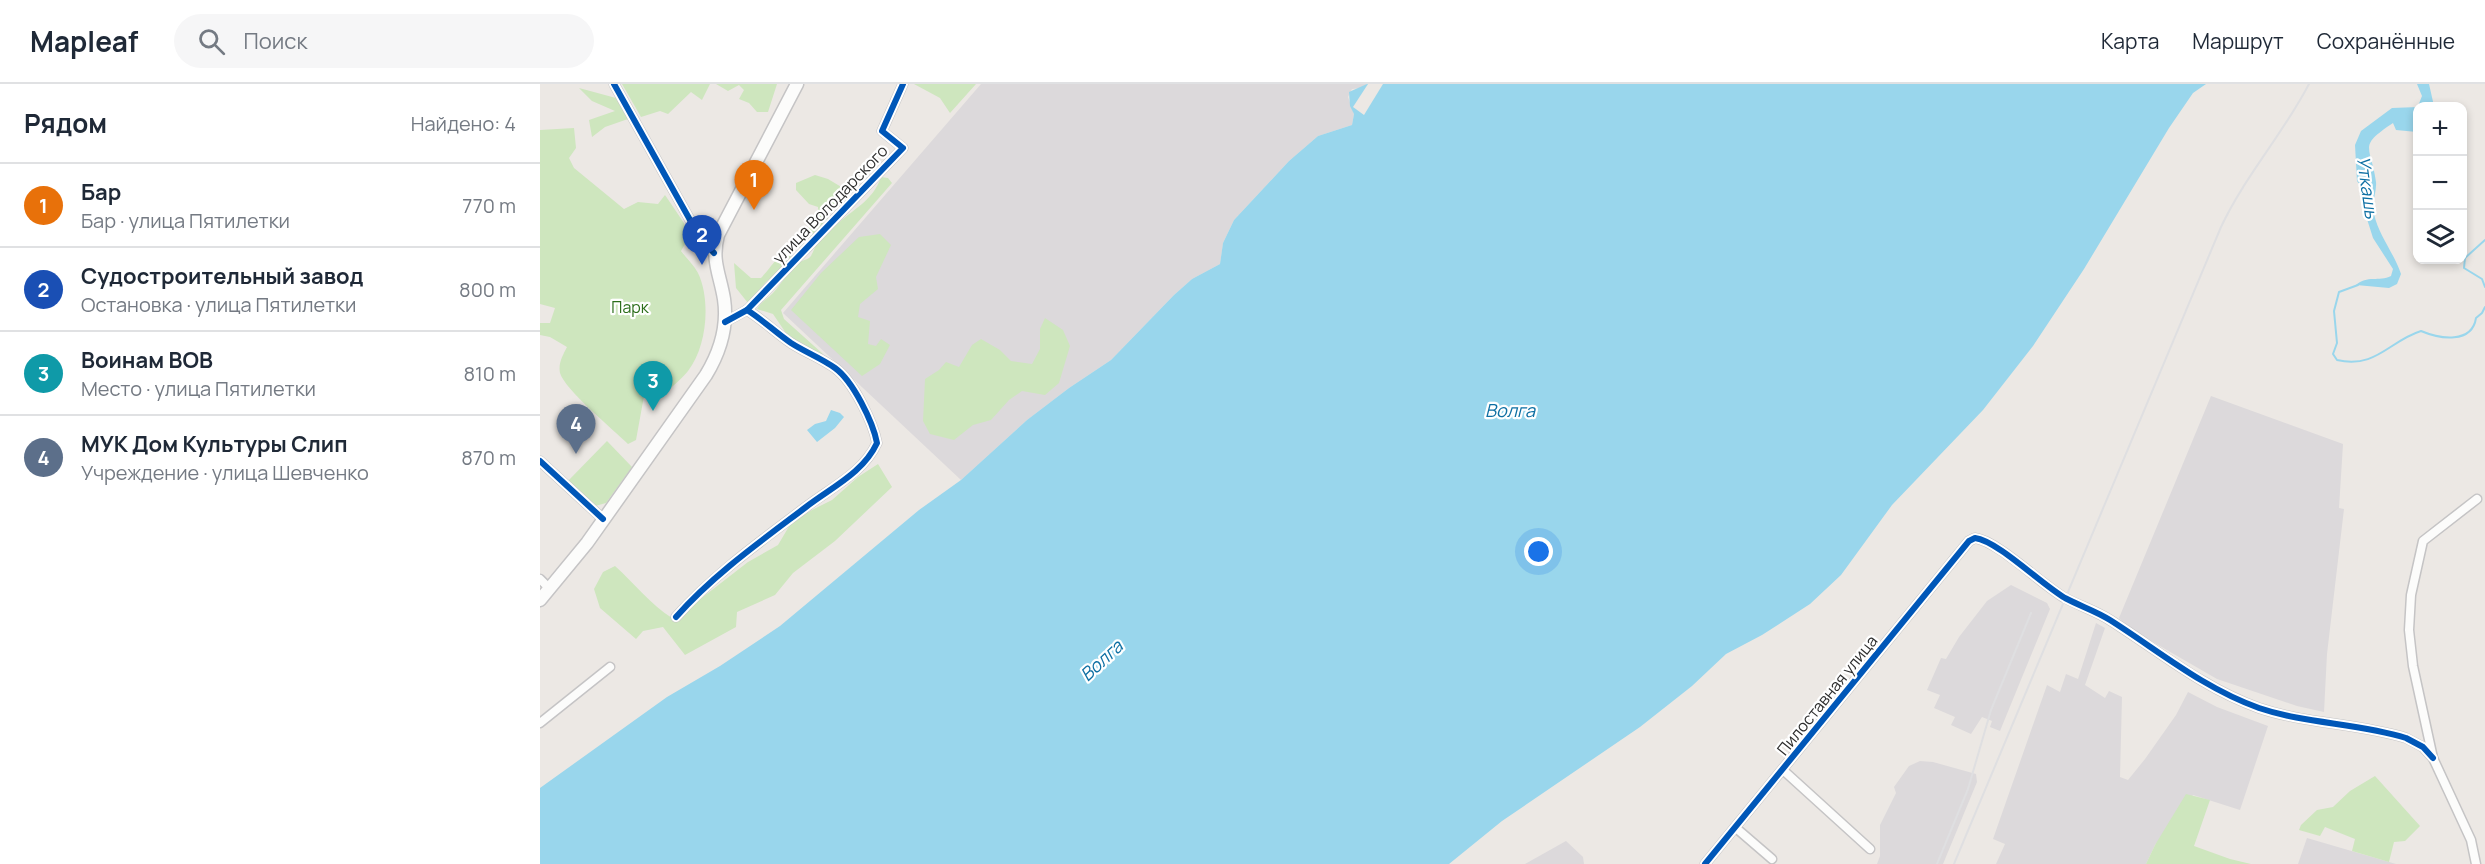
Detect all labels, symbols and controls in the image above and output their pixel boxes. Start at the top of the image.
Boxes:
search box [174,14,594,68]
text: Mapleaf [30,22,138,60]
icon: search [195,25,228,58]
text: Поиск [243,26,307,56]
text: Карта [2101,27,2159,55]
text: Маршрут [2192,27,2284,55]
text: Сохранённые [2317,27,2455,55]
map controls [2413,102,2467,264]
button: + [2413,102,2467,156]
text: Рядом [24,105,107,141]
text: Найдено: 4 [411,110,516,137]
street label: улица Володарского [768,140,892,268]
water label: Уткашь [2352,154,2384,220]
button: − [2413,156,2467,210]
pin: 1 [734,160,774,210]
text: Бар [81,177,121,207]
text: 1 [39,192,48,219]
text: 770 m [462,192,516,219]
text: Бар · улица Пятилетки [81,207,290,234]
button: layers [2413,210,2467,264]
pin: 2 [682,216,722,265]
text: Судостроительный завод [81,261,364,291]
text: 2 [38,276,49,303]
text: 800 m [459,276,516,303]
text: Остановка · улица Пятилетки [81,291,356,318]
park label: Парк [611,296,650,318]
text: Воинам ВОВ [81,345,213,375]
text: 3 [38,360,49,387]
text: 810 m [463,360,516,387]
pin: 3 [634,362,672,411]
text: Место · улица Пятилетки [81,375,316,402]
water label: Волга [1485,398,1536,422]
pin: 4 [556,404,596,454]
text: МУК Дом Культуры Слип [81,429,348,459]
text: 4 [37,444,50,471]
text: 870 m [461,444,516,471]
text: Учреждение · улица Шевченко [81,459,369,486]
your location [1524,537,1553,566]
street label: Пилоставная улица [1772,630,1882,760]
water label: Волга [1075,633,1128,686]

